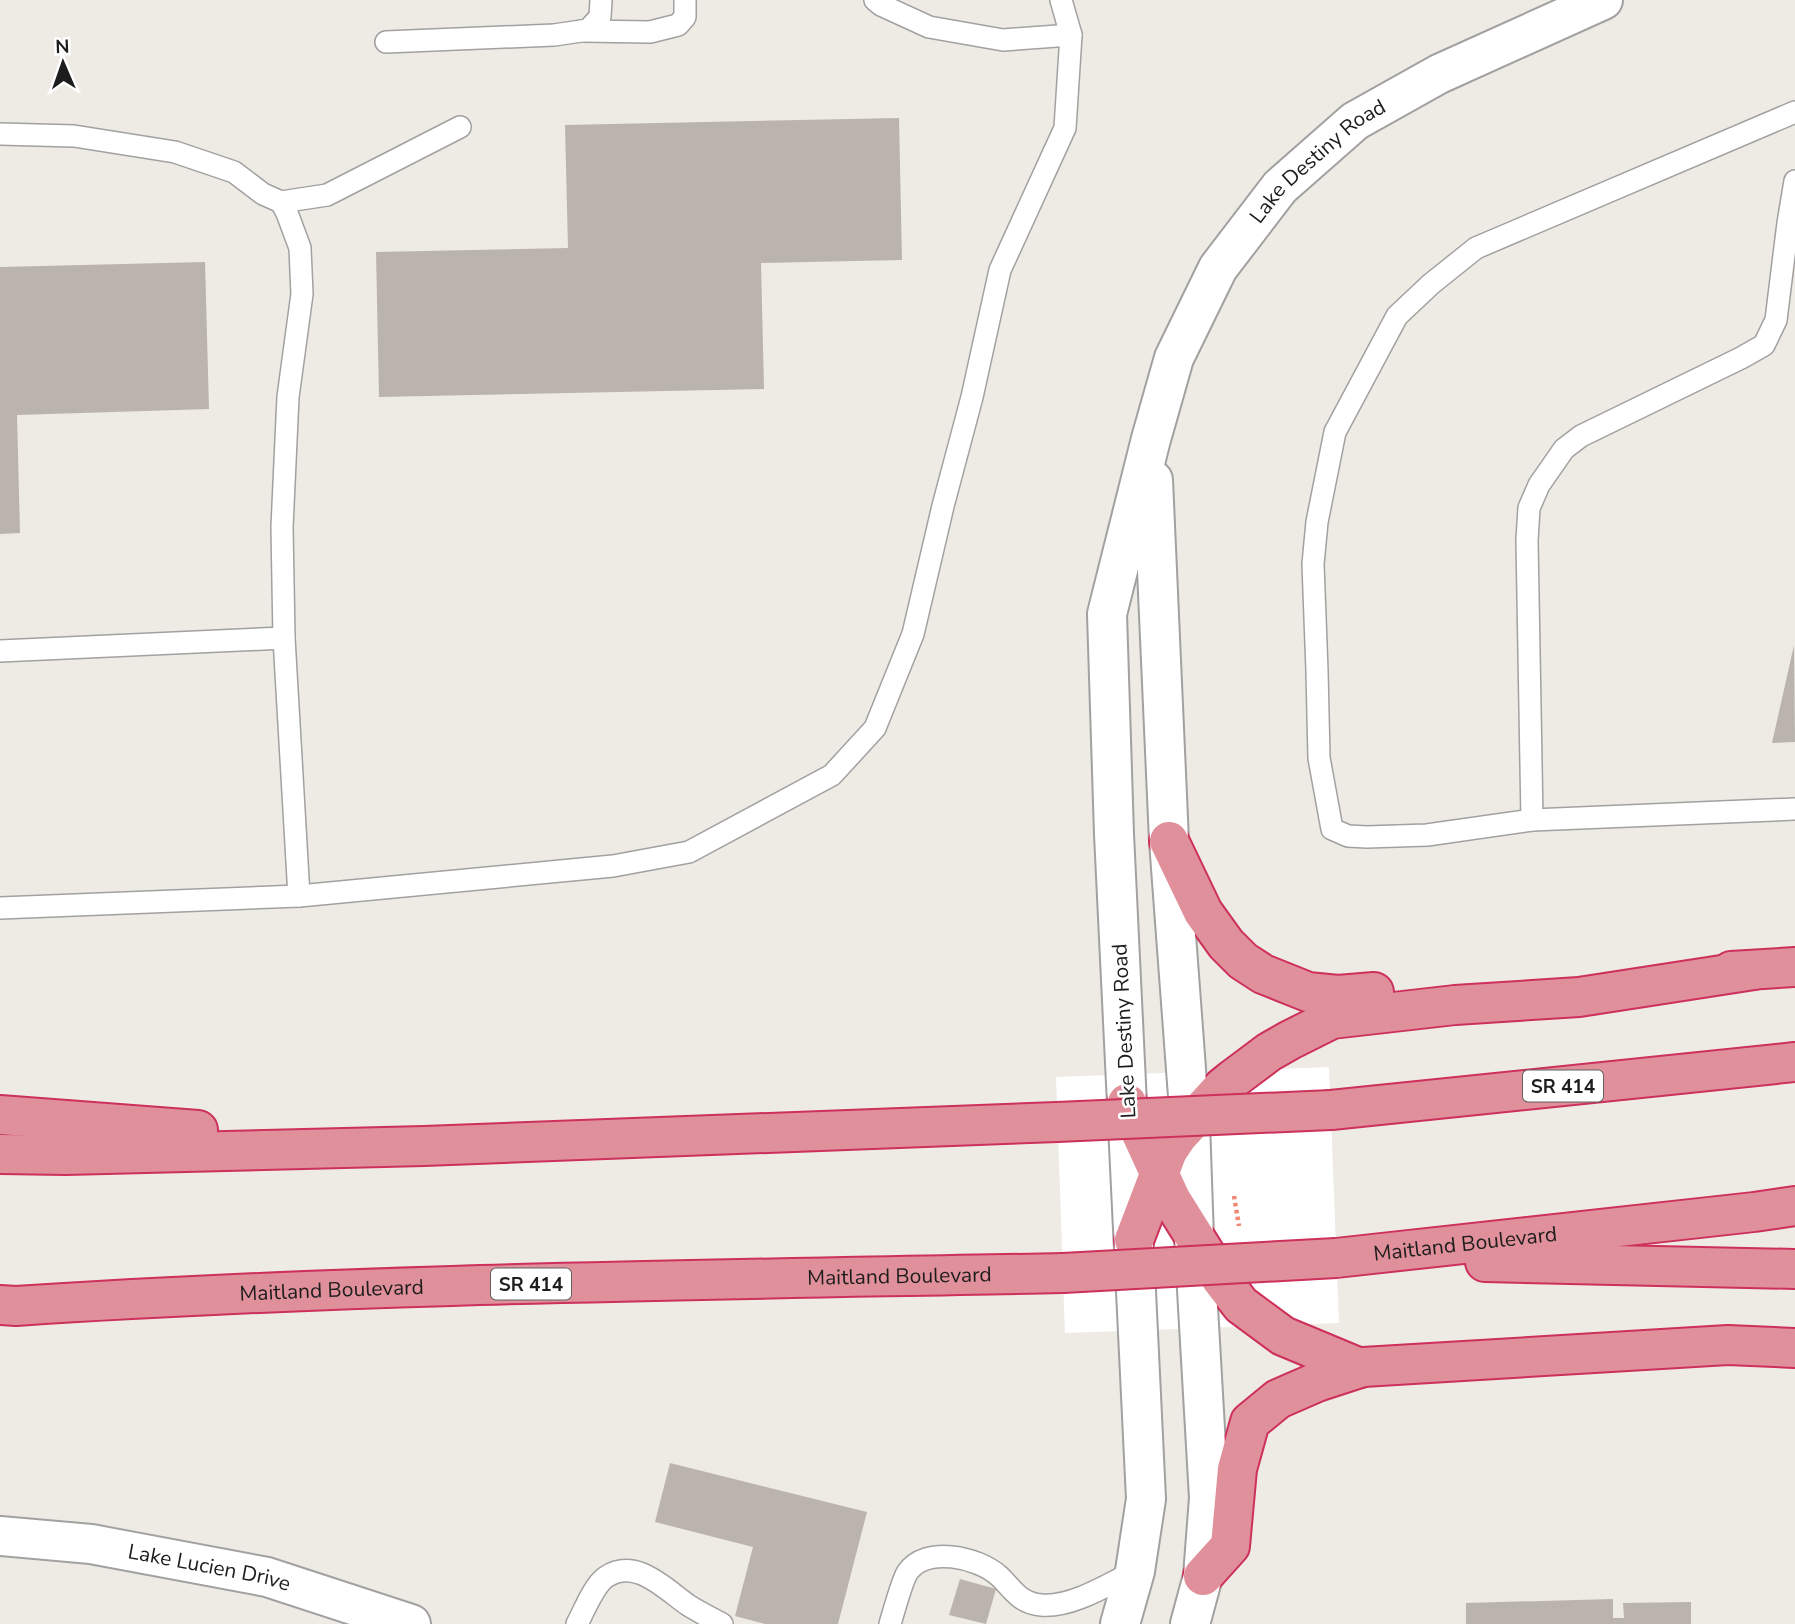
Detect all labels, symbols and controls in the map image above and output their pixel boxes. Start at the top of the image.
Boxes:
north arrow [28,28,98,98]
text: N [55,34,70,60]
street label: Lake Destiny Road [1243,93,1391,229]
street label: Lake Destiny Road [1105,943,1143,1119]
road number: SR 414 [1523,1070,1603,1102]
street label: Maitland Boulevard [1372,1220,1558,1268]
street label: Maitland Boulevard [807,1260,992,1292]
road number: SR 414 [491,1268,571,1300]
street label: Maitland Boulevard [239,1273,424,1308]
street label: Lake Lucien Drive [126,1537,294,1598]

